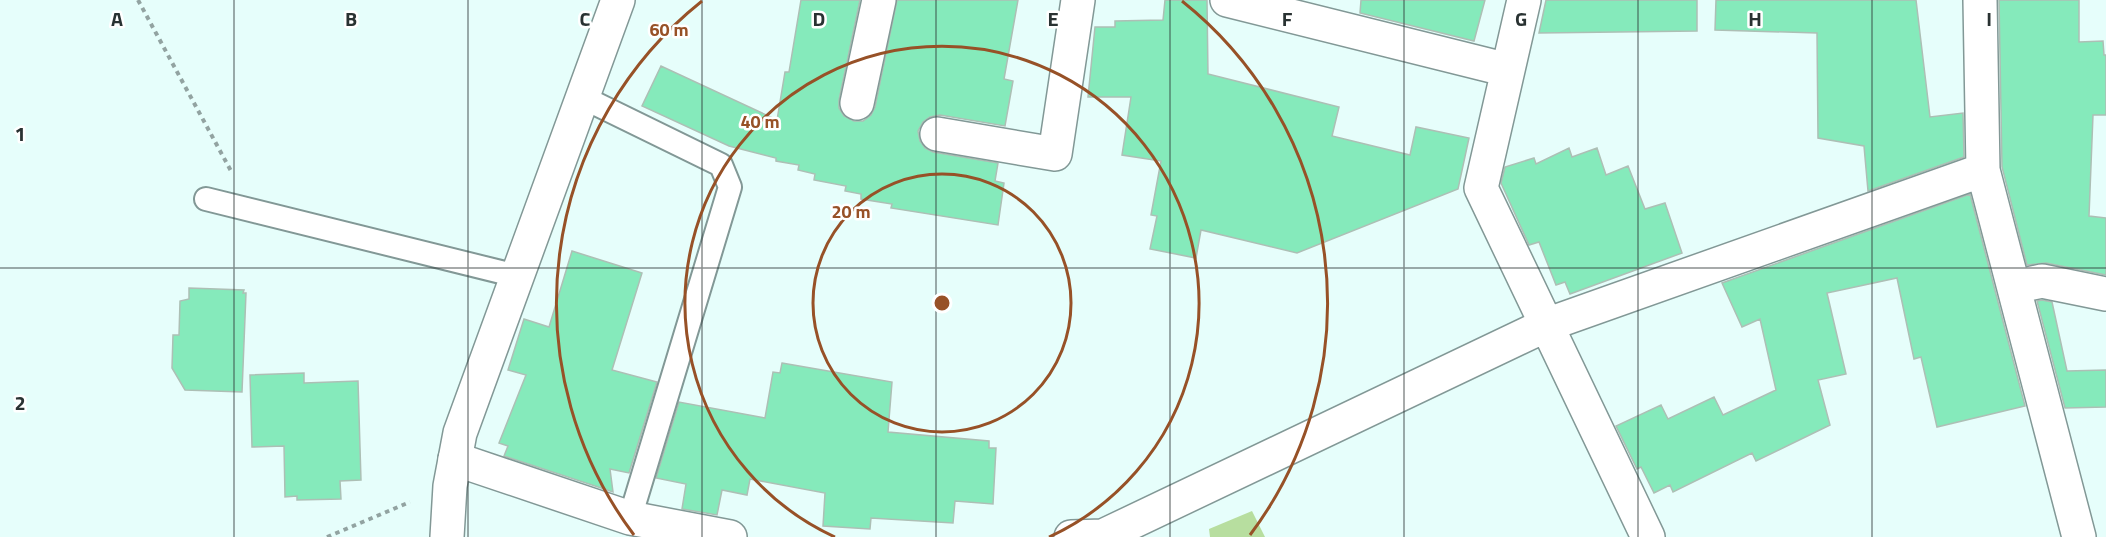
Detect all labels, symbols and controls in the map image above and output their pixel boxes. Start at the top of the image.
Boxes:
text: A [111,3,123,34]
text: B [345,3,357,34]
text: C [580,3,591,34]
text: D [813,3,825,34]
text: E [1047,3,1059,34]
text: F [1282,3,1293,34]
text: G [1515,3,1527,34]
text: H [1748,3,1762,34]
text: I [1986,3,1992,34]
text: 60 m [649,16,689,43]
text: 40 m [740,108,780,135]
text: 1 [14,118,26,149]
text: 20 m [831,198,871,225]
centre of rings [932,293,952,313]
text: 2 [14,387,26,418]

